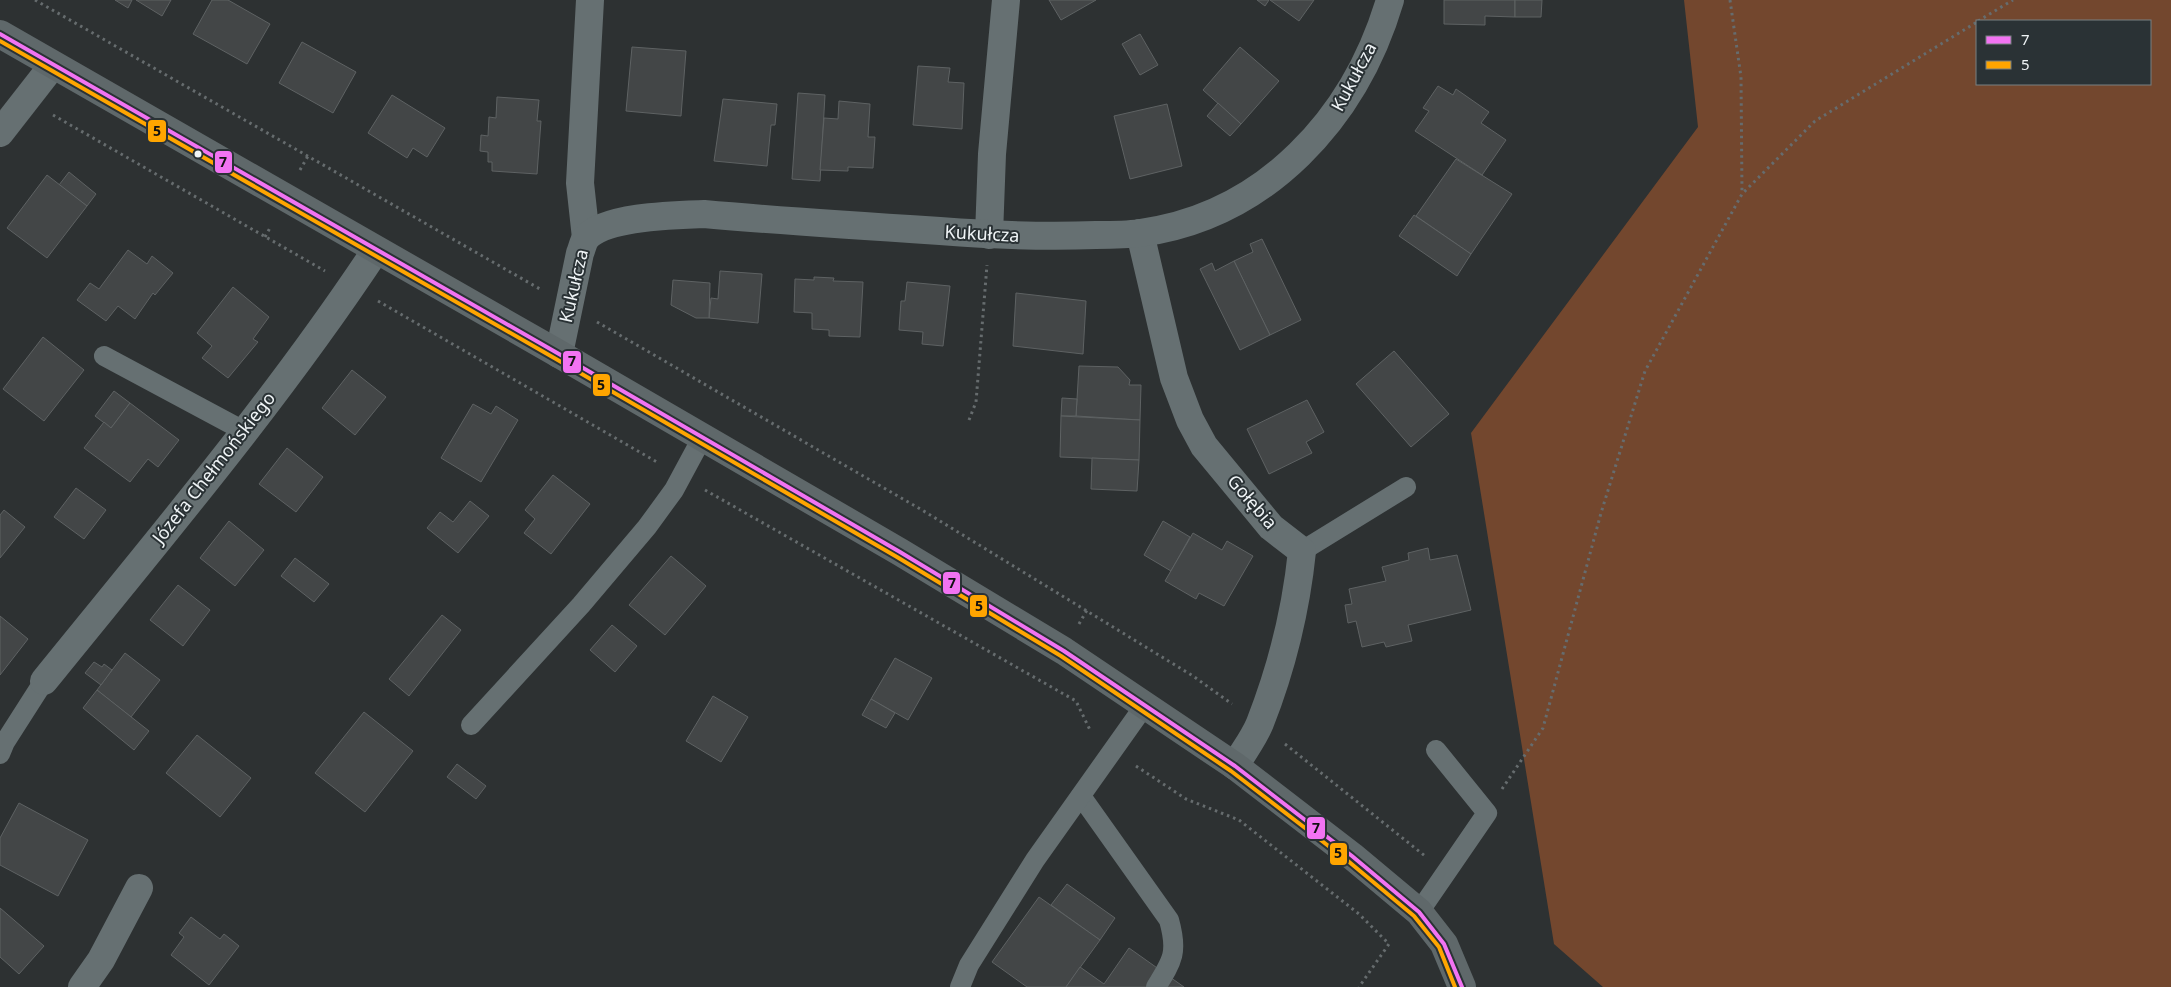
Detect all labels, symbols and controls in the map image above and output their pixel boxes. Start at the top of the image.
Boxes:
legend [1976,20,2151,85]
text: 7 [2021,29,2030,49]
street label: Kukułcza [1325,38,1381,115]
text: 5 [2021,54,2030,74]
line badge: 5 [147,119,167,143]
text: 5 [153,121,161,140]
unlabelled marker [193,149,203,159]
line badge: 7 [214,150,233,174]
text: 7 [219,152,227,171]
street label: Kukułcza [944,219,1020,247]
street label: Kukułcza [553,247,593,325]
line badge: 7 [562,350,582,374]
text: 7 [568,351,576,370]
line badge: 5 [592,373,611,397]
text: 5 [597,375,605,394]
street label: Józefa Chełmońskiego [145,387,280,550]
street label: Gołębia [1223,469,1283,534]
line badge: 7 [942,571,961,595]
text: 7 [948,573,956,592]
line badge: 5 [969,594,988,618]
text: 5 [975,596,983,615]
line badge: 7 [1306,816,1326,840]
text: 7 [1312,818,1320,837]
line badge: 5 [1329,842,1348,866]
text: 5 [1334,843,1342,862]

